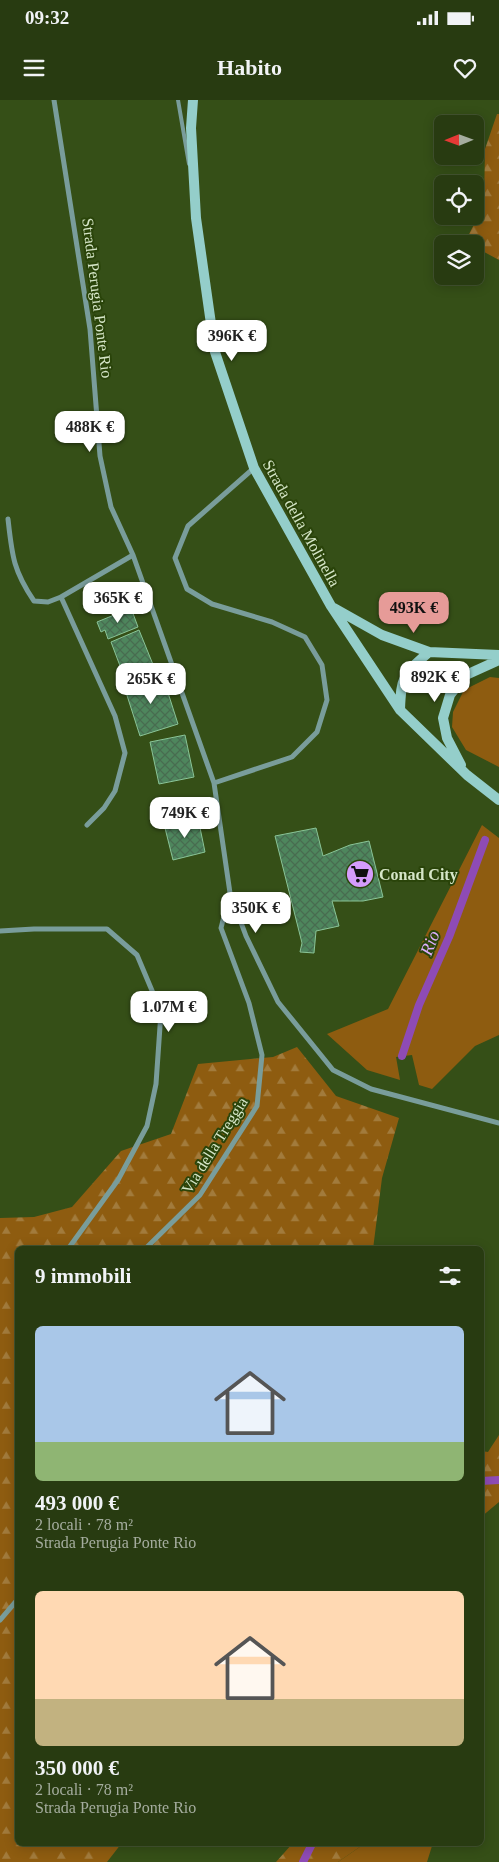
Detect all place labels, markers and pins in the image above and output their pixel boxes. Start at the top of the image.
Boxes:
pin: 396K € [191,320,273,362]
pin: 488K € [49,410,131,453]
pin: 365K € [77,582,159,624]
pin: 493K € [373,592,455,634]
pin: 892K € [394,660,476,703]
pin: 265K € [110,662,192,705]
pin: 749K € [144,796,226,839]
supermarket icon: Conad City [345,859,375,889]
place label: Conad City [379,866,458,884]
pin: 350K € [215,892,297,934]
pin: 1.07M € [123,990,215,1033]

